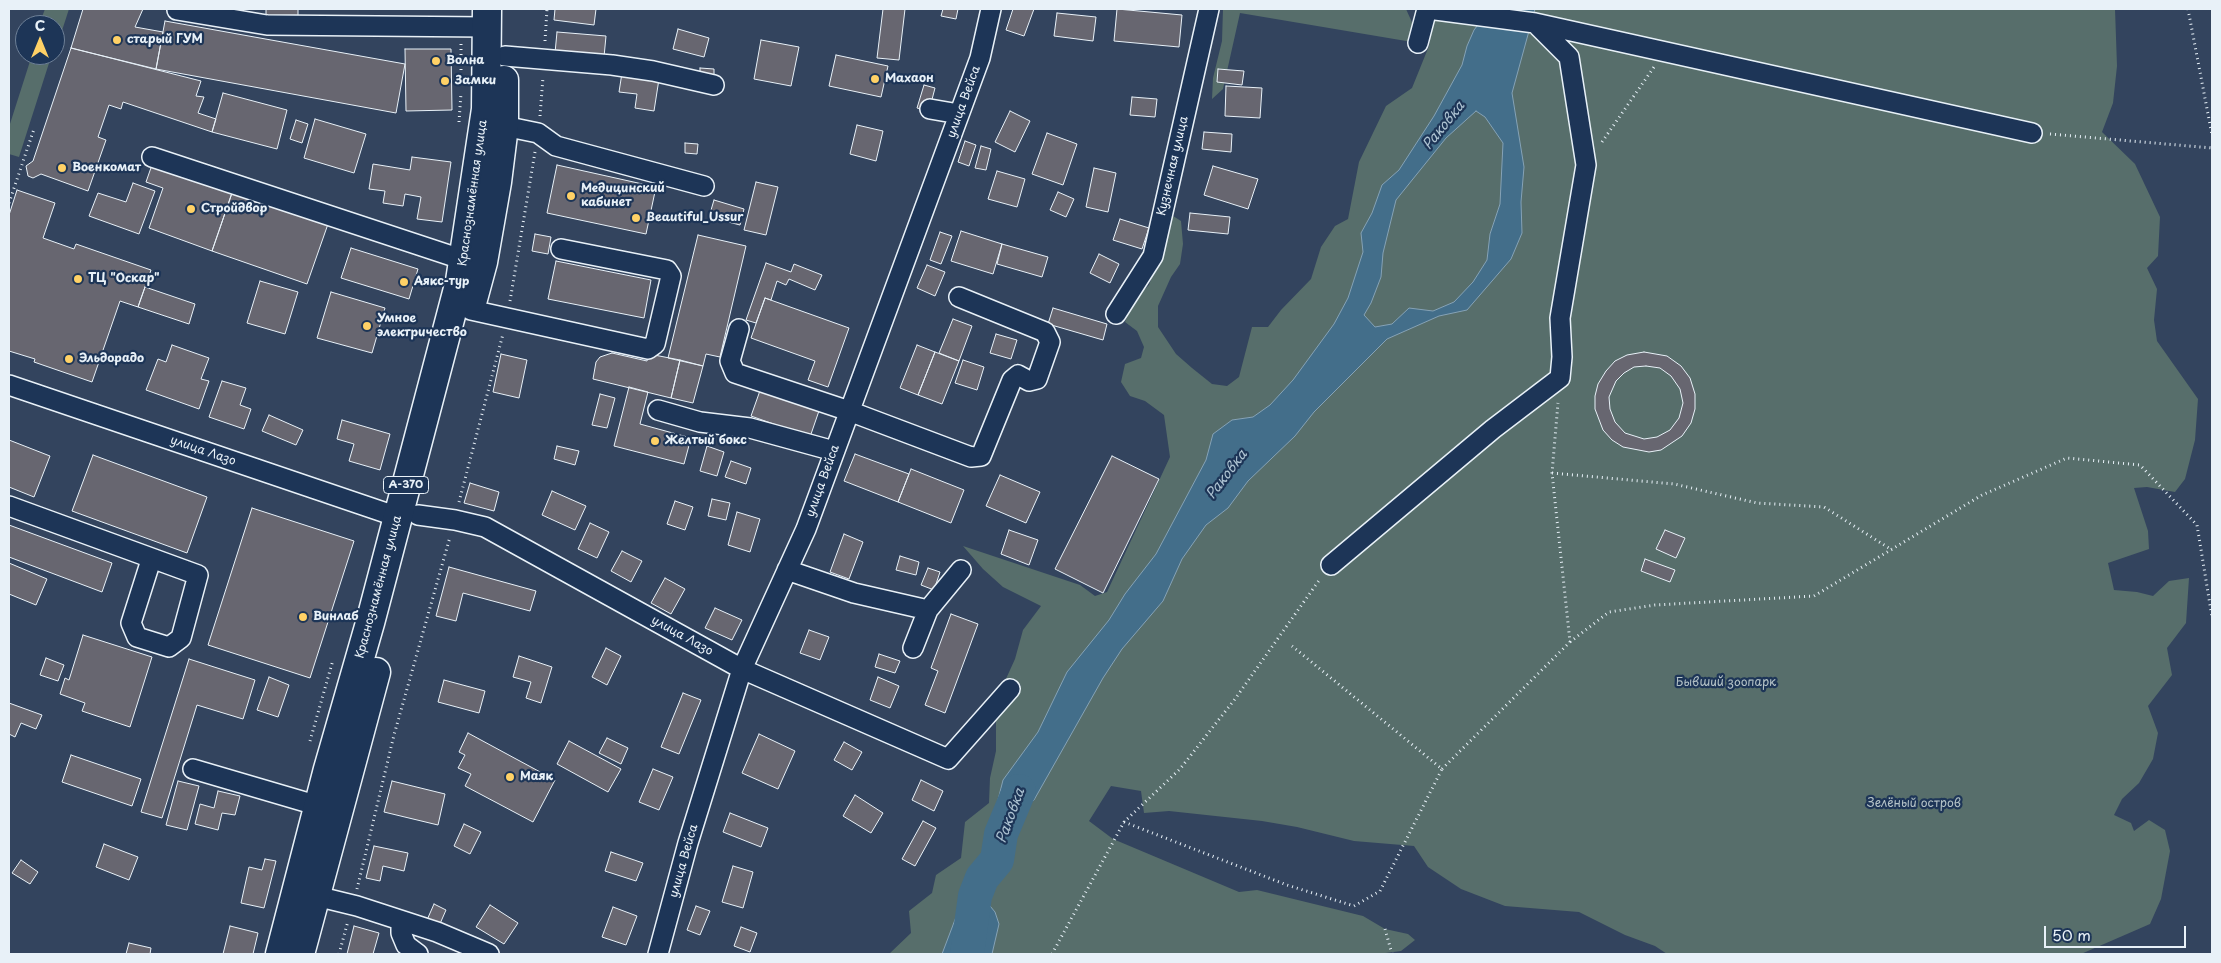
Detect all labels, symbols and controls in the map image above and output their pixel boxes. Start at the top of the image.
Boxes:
north arrow [15,15,65,65]
text: С [35,15,45,36]
place label: старый ГУМ [127,33,203,47]
marker: старый ГУМ [111,34,123,46]
place label: Волна [446,54,484,68]
marker: Волна [430,55,442,67]
street label: улица Вейса [944,64,984,140]
place label: Махаон [885,72,934,86]
marker: Махаон [869,73,881,85]
place label: Замки [455,74,496,88]
marker: Замки [439,75,451,87]
water label: Раковка [1419,98,1469,154]
street label: Кузнечная улица [1155,115,1191,217]
street label: Краснознамённая улица [456,119,490,267]
place label: Военкомат [72,161,141,175]
marker: Военкомат [56,162,68,174]
place label: Медицинский кабинет [581,182,665,210]
marker: Медицинский кабинет [565,190,577,202]
place label: Стройдвор [201,202,267,216]
marker: Стройдвор [185,203,197,215]
place label: Beautiful_Ussur [646,211,743,225]
marker: Beautiful_Ussur [630,212,642,224]
place label: ТЦ "Оскар" [88,272,160,286]
marker: ТЦ "Оскар" [72,273,84,285]
place label: Аякс-тур [414,275,469,289]
marker: Аякс-тур [398,276,410,288]
place label: Умное электричество [377,312,467,340]
marker: Умное электричество [361,320,373,332]
place label: Эльдорадо [79,352,144,366]
marker: Эльдорадо [63,353,75,365]
street label: улица Лазо [168,433,238,469]
place label: Желтый бокс [665,434,747,448]
marker: Желтый бокс [649,435,661,447]
street label: улица Вейса [803,443,843,519]
water label: Раковка [1203,447,1251,503]
road number: А-370 [384,476,428,494]
street label: Краснознамённая улица [353,514,405,660]
place label: Винлаб [313,610,359,624]
marker: Винлаб [297,611,309,623]
street label: улица Лазо [649,613,715,659]
park label: Бывший зоопарк [1676,676,1776,690]
place label: Маяк [520,770,553,784]
marker: Маяк [504,771,516,783]
water label: Раковка [993,786,1029,846]
park label: Зелёный остров [1867,797,1961,811]
street label: улица Вейса [667,823,701,899]
scale bar [2046,916,2188,948]
text: 50 m [2052,923,2091,946]

